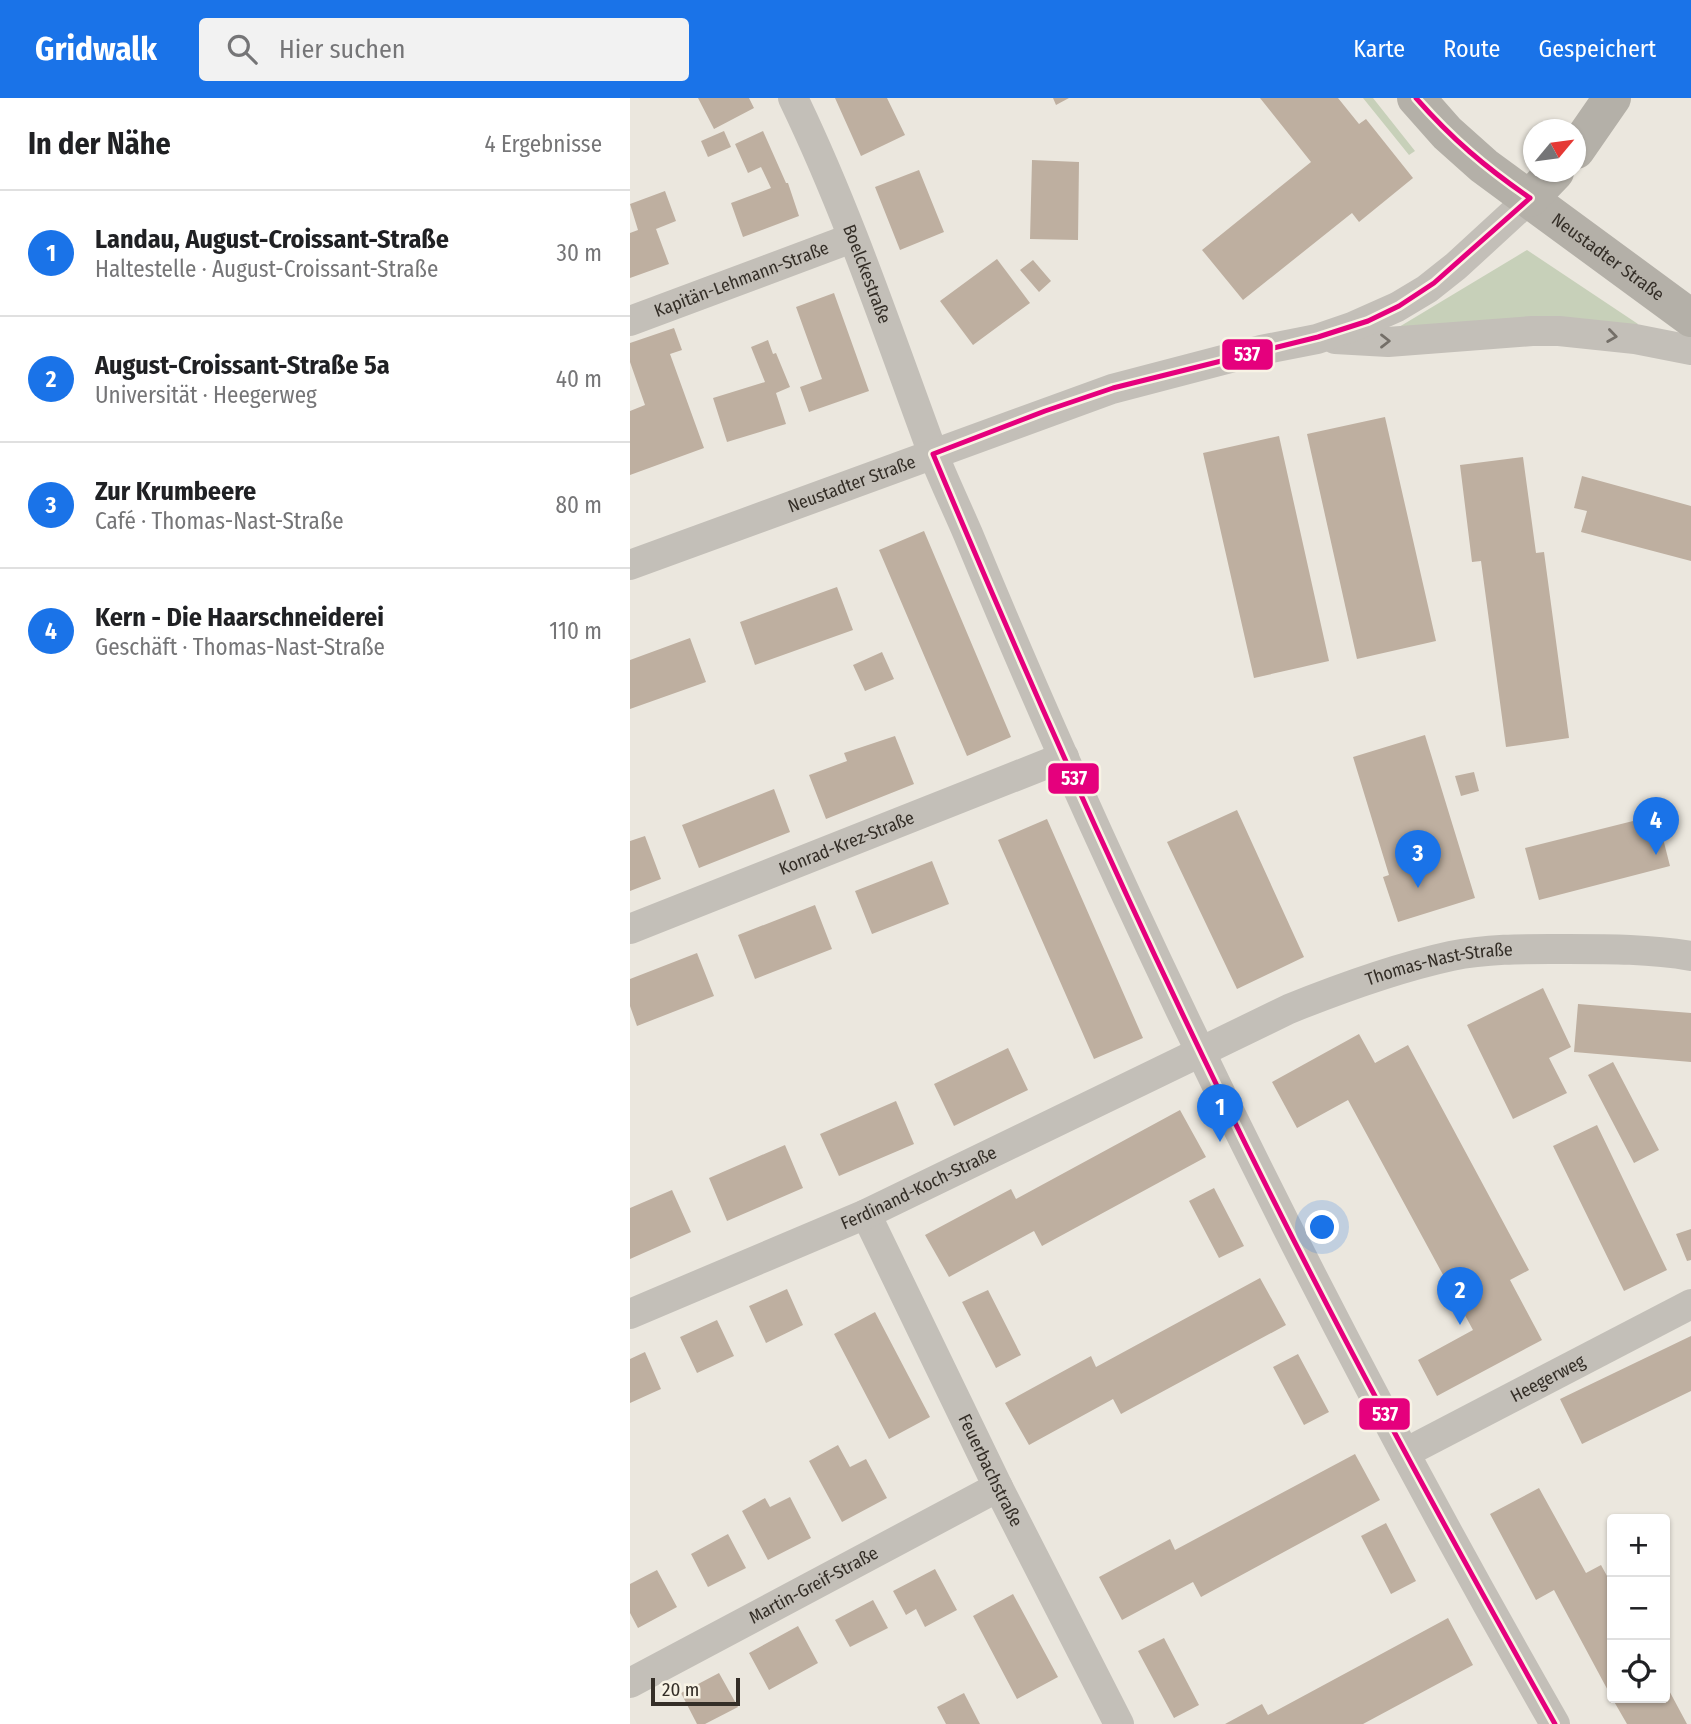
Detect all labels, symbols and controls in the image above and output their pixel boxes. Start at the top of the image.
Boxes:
search box [199,18,689,81]
text: Gridwalk [35,29,157,69]
icon: search [223,30,261,68]
text: Hier suchen [279,34,406,65]
text: Karte [1353,35,1405,63]
text: Route [1443,35,1500,63]
text: Gespeichert [1538,35,1656,63]
north arrow [1523,119,1586,182]
text: In der Nähe [28,126,171,162]
text: 4 Ergebnisse [484,130,602,158]
street label: Neustadter Straße [1547,208,1669,306]
street label: Boelckestraße [838,221,896,327]
text: Landau, August-Croissant-Straße [95,224,449,255]
street label: Kapitän-Lehmann-Straße [651,237,832,322]
text: 1 [46,239,56,267]
text: 30 m [557,239,602,267]
text: Haltestelle · August-Croissant-Straße [95,255,438,283]
one-way arrow [1606,329,1618,344]
one-way arrow [1381,333,1391,349]
line badge: 537 [1221,338,1274,371]
text: 537 [1234,343,1260,366]
text: August-Croissant-Straße 5a [95,350,390,381]
text: 2 [46,365,56,393]
text: 40 m [556,365,602,393]
text: Universität · Heegerweg [95,381,317,409]
street label: Neustadter Straße [785,451,919,517]
text: Zur Krumbeere [95,476,256,507]
text: 3 [46,491,56,519]
text: 80 m [555,491,602,519]
text: Café · Thomas-Nast-Straße [95,507,344,535]
text: Kern - Die Haarschneiderei [95,602,384,633]
text: 4 [45,617,57,645]
text: 110 m [549,617,602,645]
text: Geschäft · Thomas-Nast-Straße [95,633,385,661]
line badge: 537 [1047,762,1100,795]
text: 537 [1061,767,1087,790]
pin: 4 [1633,797,1679,855]
street label: Konrad-Krez-Straße [776,806,918,880]
pin: 3 [1395,830,1441,888]
street label: Thomas-Nast-Straße [1363,938,1513,990]
pin: 1 [1197,1084,1243,1142]
street label: Ferdinand-Koch-Straße [837,1141,1000,1234]
your location [1305,1210,1339,1244]
pin: 2 [1437,1267,1483,1325]
street label: Heegerweg [1507,1350,1589,1407]
line badge: 537 [1358,1397,1411,1431]
text: 537 [1372,1403,1398,1426]
street label: Feuerbachstraße [953,1410,1028,1531]
map controls [1607,1514,1670,1703]
button: + [1607,1514,1670,1577]
street label: Martin-Greif-Straße [745,1542,882,1629]
button: − [1607,1577,1670,1640]
button: locate [1607,1640,1670,1703]
scale bar [651,1675,740,1707]
text: 20 m [662,1678,699,1701]

